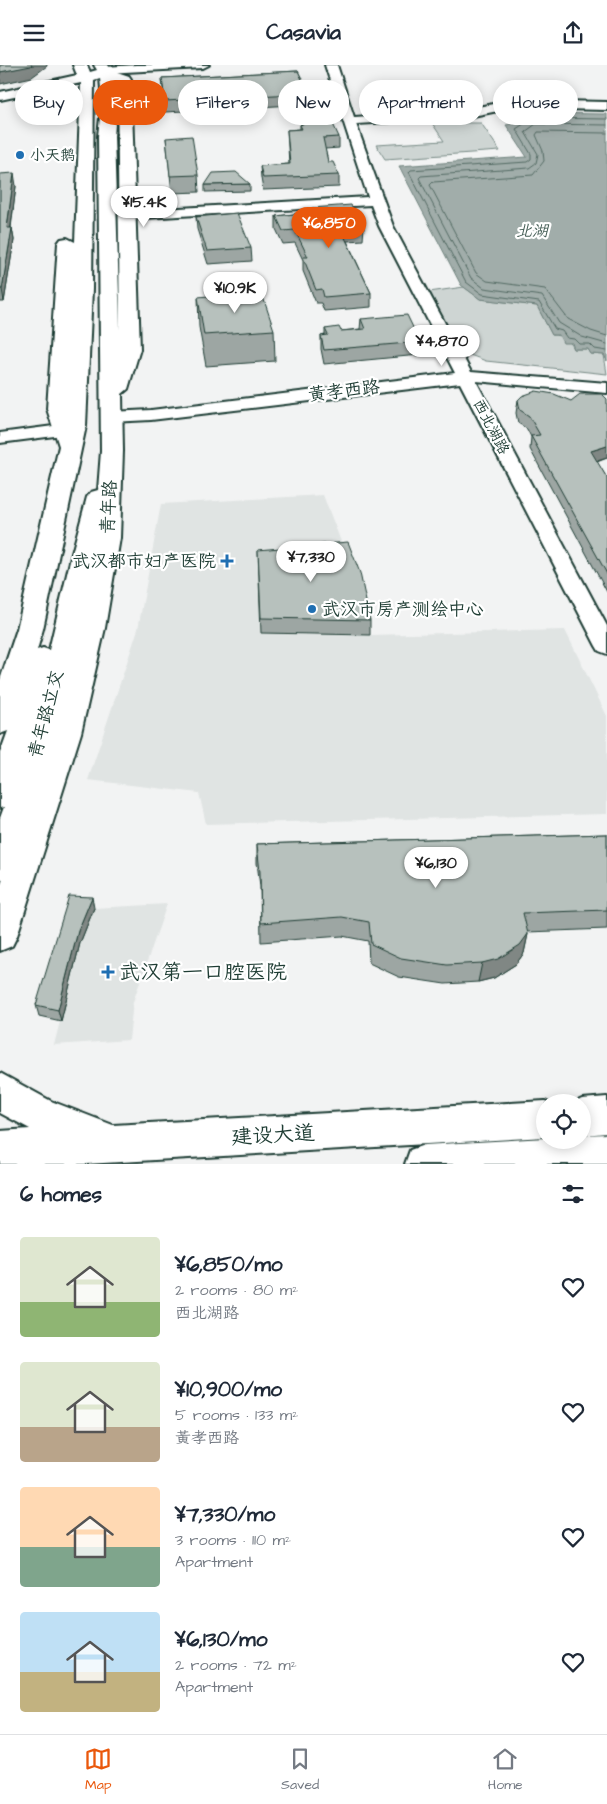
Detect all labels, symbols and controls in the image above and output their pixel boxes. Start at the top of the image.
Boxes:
text: Casavia [266,17,341,48]
icon: menu [20,19,48,47]
icon: share [559,19,587,47]
chip: Buy [15,80,83,125]
chip: Rent [93,80,168,125]
chip: Filters [178,80,268,125]
chip: New [278,80,349,125]
chip: Apartment [359,80,483,125]
chip: House [493,80,578,125]
place label: 小天鹅 [30,145,75,166]
marker: 小天鹅 [14,149,26,161]
pin: ¥15.4K [103,185,185,228]
text: ¥15.4K [122,191,166,213]
pin: ¥6,850 [288,207,370,249]
text: ¥6,850 [302,212,356,234]
water label: 北湖 [516,220,550,242]
pin: ¥10.9K [194,271,276,314]
text: ¥10.9K [214,277,256,299]
pin: ¥4,870 [401,325,483,367]
text: ¥4,870 [416,330,468,352]
street label: 黄孝西路 [307,374,381,408]
street label: 西北湖路 [468,396,514,458]
street label: 青年路 [95,479,123,535]
pin: ¥7,330 [270,541,352,583]
text: ¥7,330 [287,546,335,568]
place label: 武汉都市妇产医院 [72,549,216,574]
marker: 武汉都市妇产医院 [220,554,234,568]
place label: 武汉市房产测绘中心 [322,597,484,622]
marker: 武汉市房产测绘中心 [306,603,318,615]
street label: 青年路立交 [22,667,70,761]
pin: ¥6,130 [395,847,477,889]
text: ¥6,130 [415,852,457,874]
place label: 武汉第一口腔医院 [119,958,287,987]
marker: 武汉第一口腔医院 [101,965,115,979]
map controls [536,1094,591,1149]
button: locate [536,1094,591,1149]
street label: 建设大道 [230,1118,316,1152]
text: 6 homes [20,1180,102,1209]
icon: filters [559,1180,587,1208]
text: ¥6,850/mo [175,1250,283,1279]
icon: home [60,1257,120,1317]
icon: heart [559,1273,587,1301]
text: 2 rooms · 80 m² [175,1279,298,1301]
text: 西北湖路 [175,1302,239,1324]
text: ¥10,900/mo [175,1375,282,1404]
icon: home [60,1382,120,1442]
icon: heart [559,1398,587,1426]
text: 5 rooms · 133 m² [175,1404,298,1426]
text: 黄孝西路 [175,1427,239,1449]
text: ¥7,330/mo [175,1500,275,1529]
icon: home [60,1507,120,1567]
icon: heart [559,1523,587,1551]
text: 3 rooms · 110 m² [175,1529,291,1551]
text: Apartment [175,1551,253,1573]
text: ¥6,130/mo [175,1625,267,1654]
icon: home [60,1632,120,1692]
icon: heart [559,1648,587,1676]
text: 2 rooms · 72 m² [175,1654,297,1676]
text: Apartment [175,1676,253,1698]
tab: Map [84,1745,112,1795]
tab: Saved [281,1745,319,1795]
tab: Home [488,1745,523,1795]

